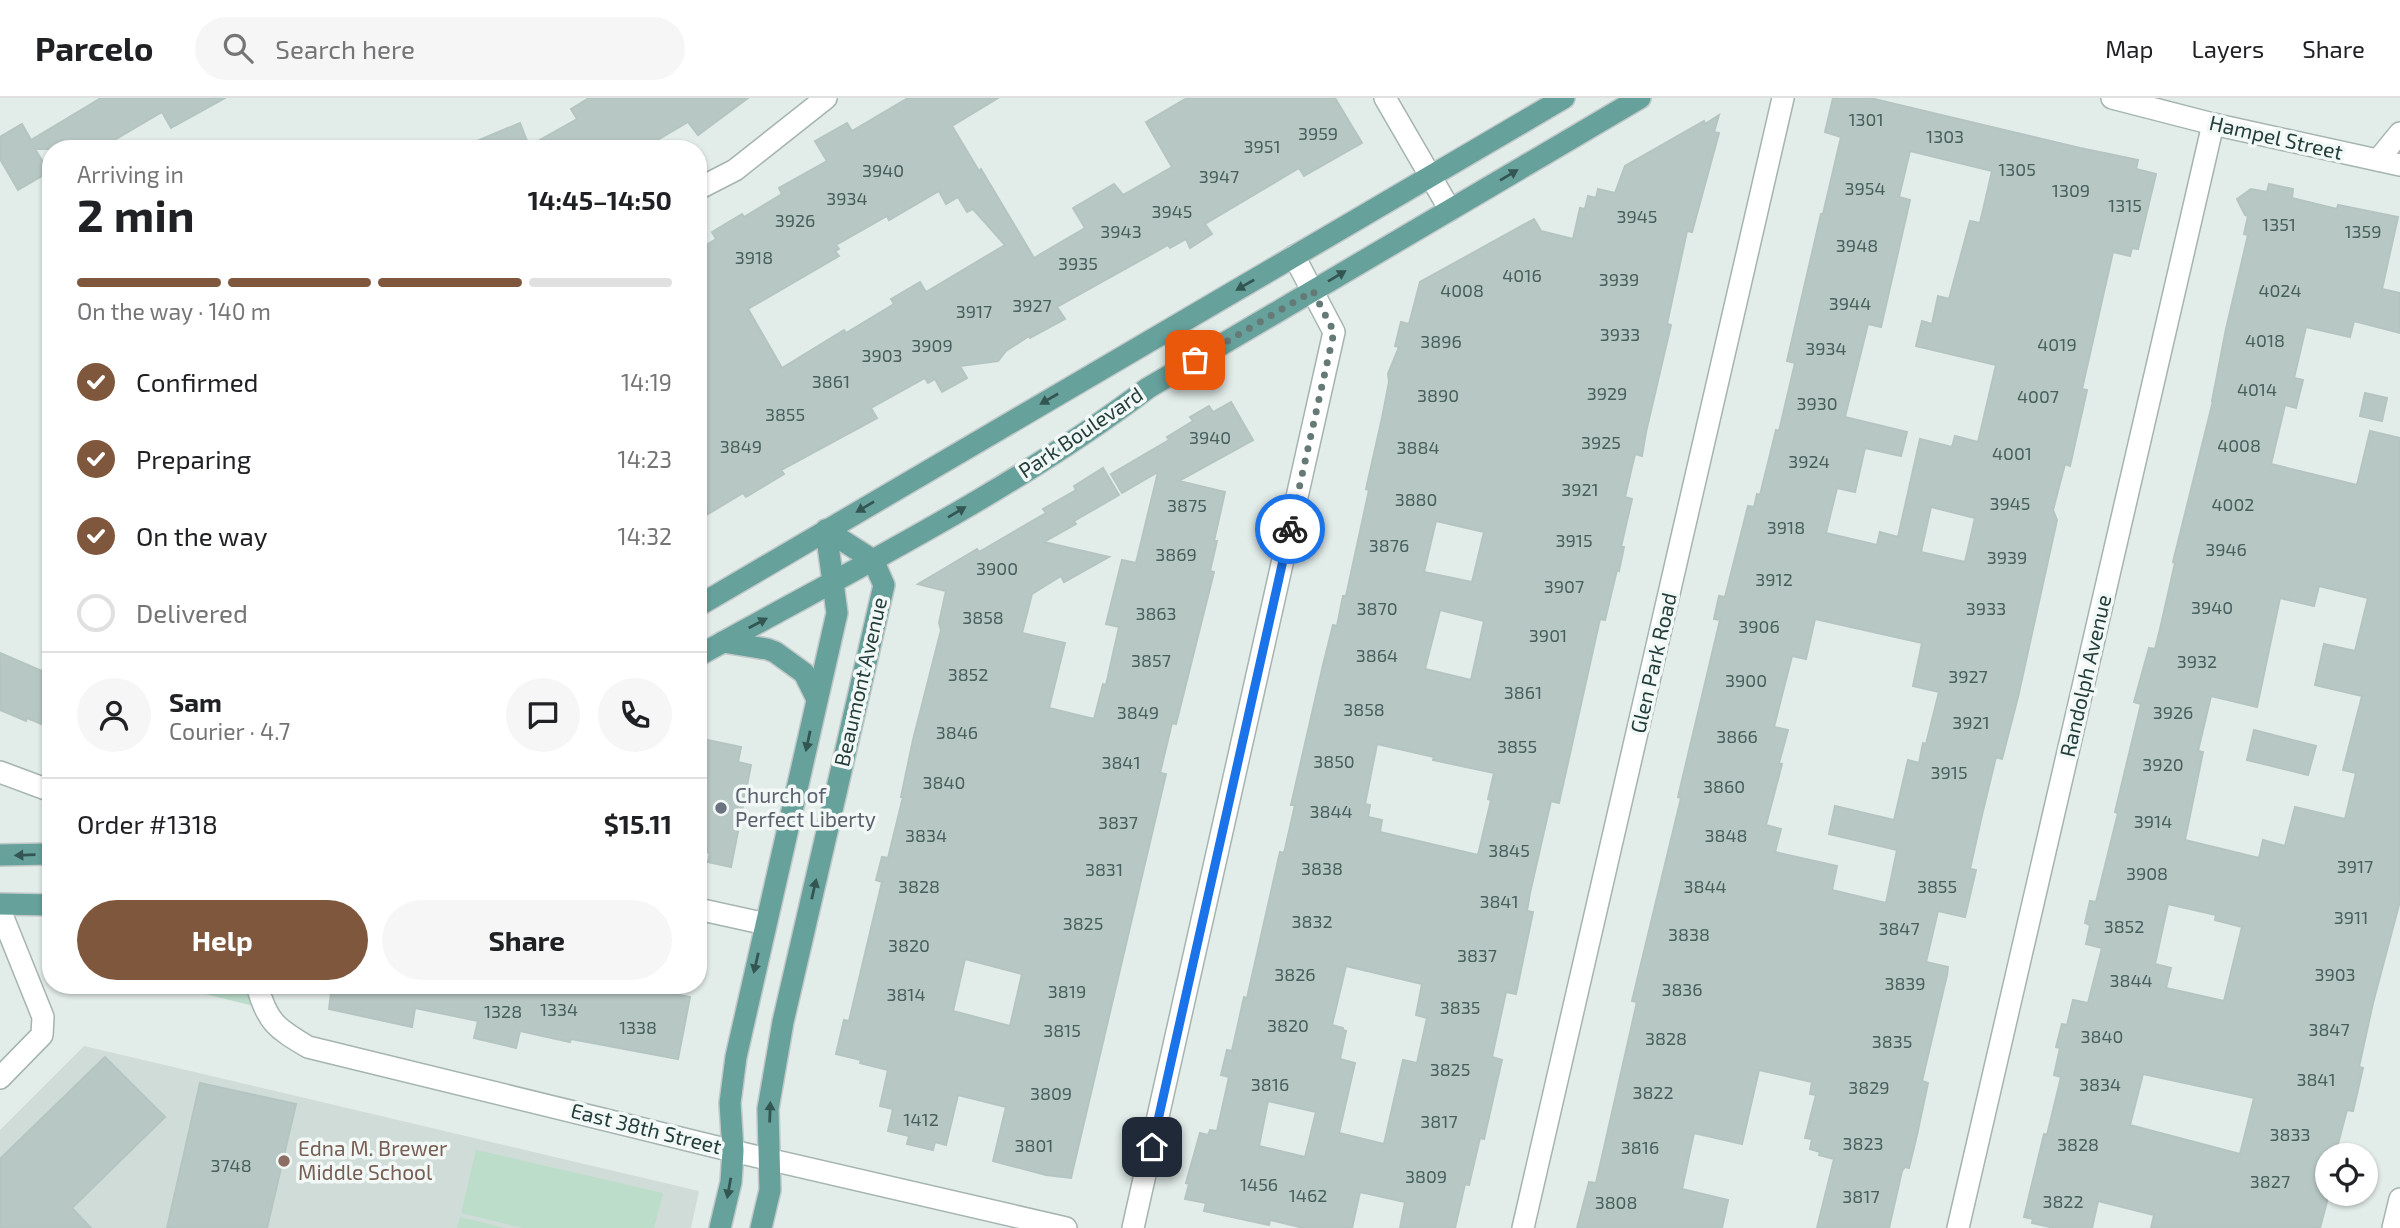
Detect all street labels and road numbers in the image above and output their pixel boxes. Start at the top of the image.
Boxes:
street label: Hampel Street [2207,109,2345,164]
street label: Park Boulevard [1013,381,1147,483]
street label: Glen Park Road [1624,590,1681,735]
street label: Randolph Avenue [2054,592,2115,759]
street label: Beaumont Avenue [828,595,891,769]
street label: East 38th Street [568,1097,724,1158]

